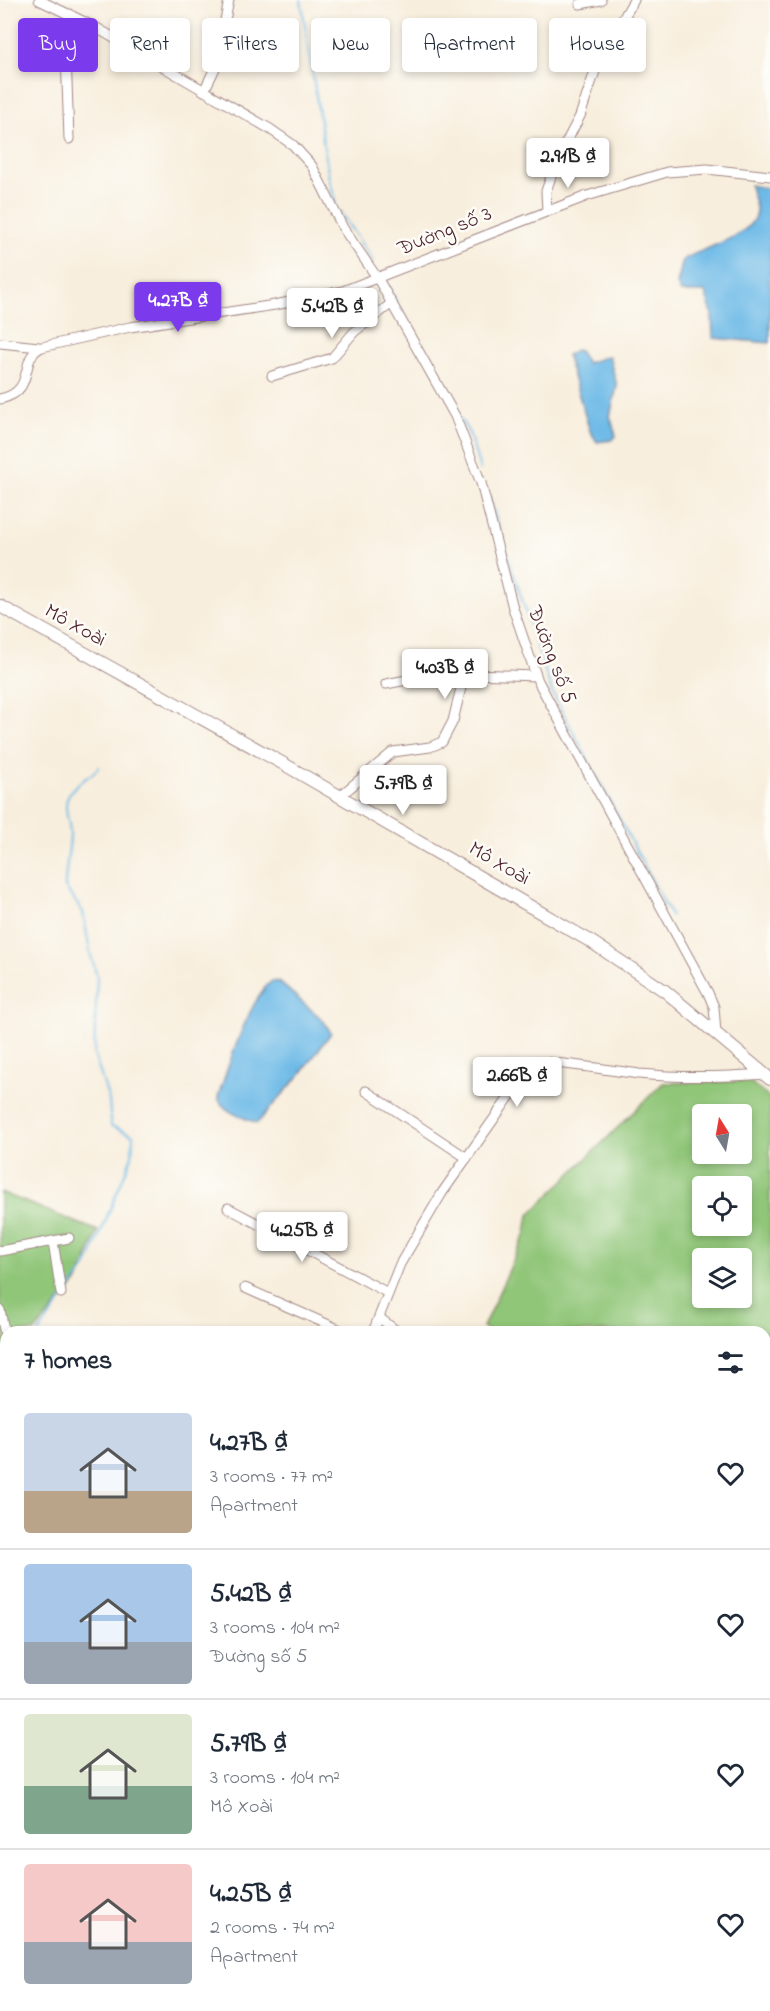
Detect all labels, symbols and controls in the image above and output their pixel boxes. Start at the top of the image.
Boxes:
chip: Buy [18,18,98,72]
chip: Rent [110,18,190,72]
chip: Filters [202,18,299,72]
chip: New [311,18,390,72]
chip: Apartment [402,18,537,72]
chip: House [549,18,646,72]
pin: 2.91B ₫ [513,138,623,189]
text: 2.91B ₫ [540,143,596,172]
street label: Đường số 3 [393,200,497,267]
pin: 4.27B ₫ [123,282,233,333]
text: 4.27B ₫ [148,287,208,316]
pin: 5.42B ₫ [277,288,387,339]
text: 5.42B ₫ [301,293,363,322]
street label: Mô Xoài [39,597,111,655]
street label: Đường số 5 [516,601,583,709]
pin: 4.03B ₫ [390,649,500,700]
text: 4.03B ₫ [416,654,474,683]
pin: 5.79B ₫ [348,765,458,816]
text: 5.79B ₫ [374,770,432,799]
street label: Mô Xoài [463,834,535,894]
pin: 2.66B ₫ [462,1057,572,1108]
text: 2.66B ₫ [487,1062,547,1091]
north arrow [692,1104,752,1164]
map controls [692,1104,752,1308]
button: locate [692,1176,752,1236]
pin: 4.25B ₫ [247,1212,357,1263]
text: 4.25B ₫ [271,1217,333,1246]
button: layers [692,1248,752,1308]
text: 7 homes [24,1343,112,1381]
icon: filters [714,1346,747,1379]
text: 4.27B ₫ [210,1425,287,1463]
icon: home [72,1437,144,1509]
icon: heart [714,1457,747,1490]
text: 3 rooms · 77 m² [210,1463,333,1492]
text: Apartment [210,1492,298,1521]
text: 5.42B ₫ [210,1576,291,1614]
icon: home [72,1588,144,1660]
icon: heart [714,1608,747,1641]
text: 3 rooms · 104 m² [210,1614,340,1643]
text: Đường số 5 [210,1643,307,1672]
text: 5.79B ₫ [210,1726,286,1764]
icon: home [72,1738,144,1810]
icon: heart [714,1758,747,1791]
text: 3 rooms · 104 m² [210,1764,340,1793]
text: Mô Xoài [210,1793,273,1822]
text: 4.25B ₫ [210,1876,291,1914]
icon: home [72,1888,144,1960]
icon: heart [714,1908,747,1941]
text: 2 rooms · 74 m² [210,1914,335,1943]
text: Apartment [210,1943,298,1972]

